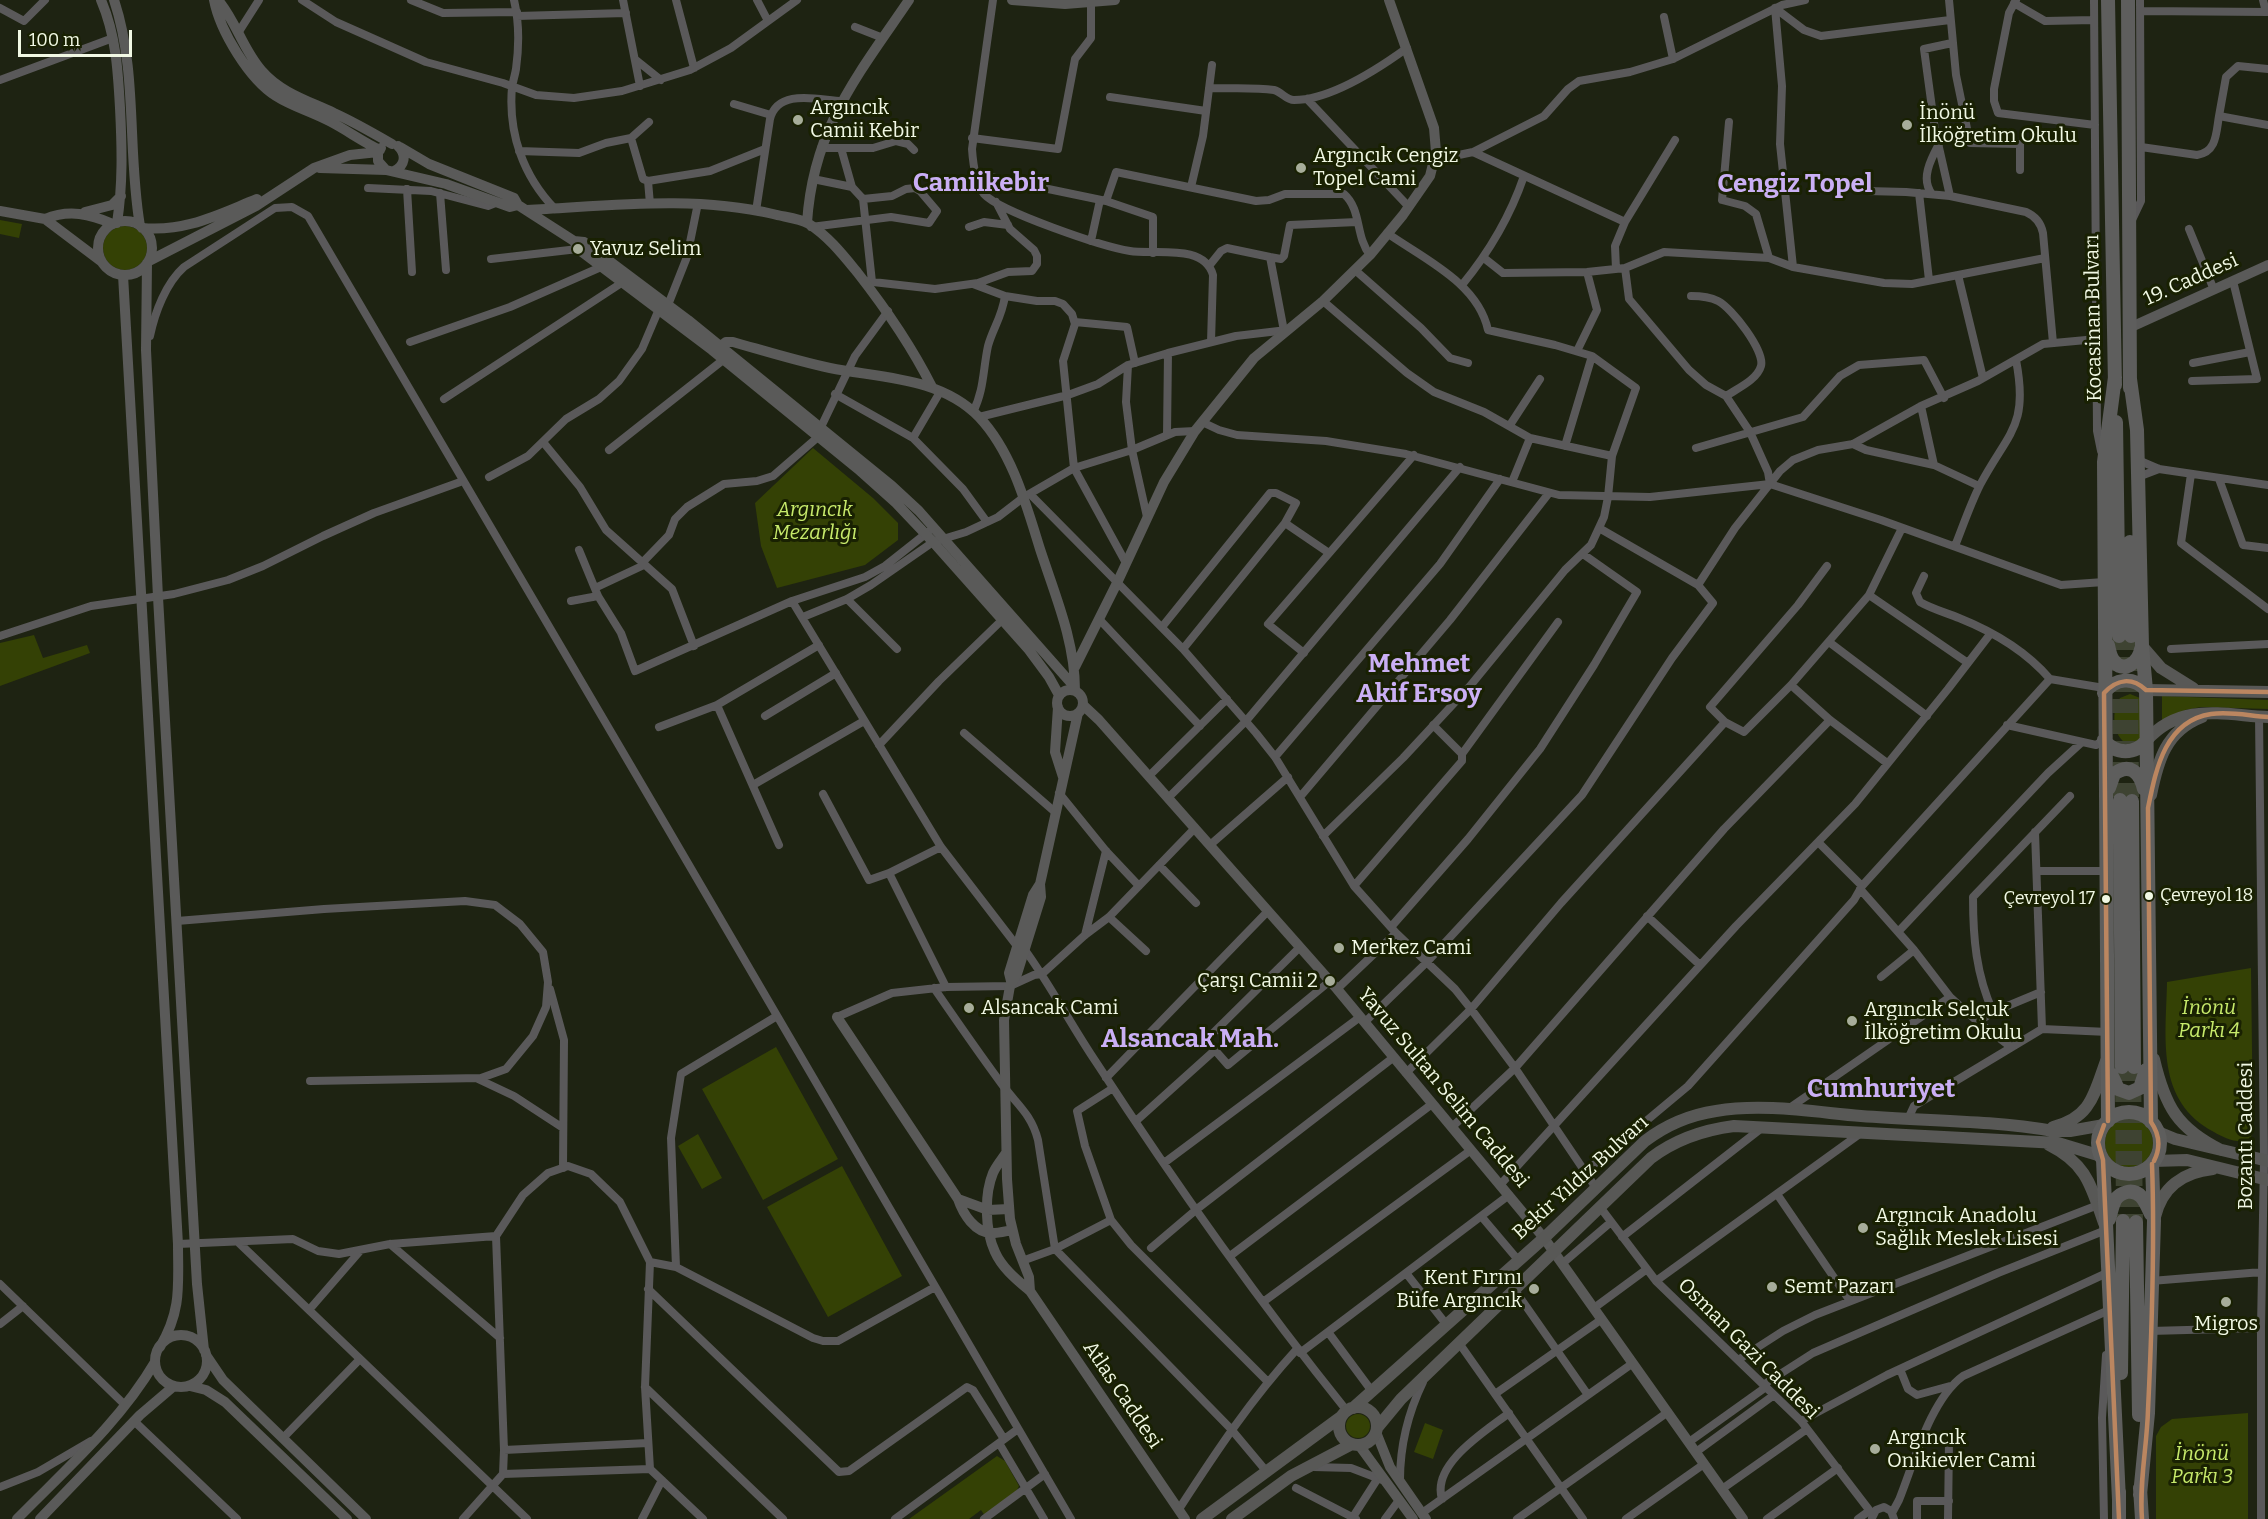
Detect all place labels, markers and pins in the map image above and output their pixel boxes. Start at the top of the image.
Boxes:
place label: Argıncık Camii Kebir [810,96,919,143]
place label: İnönü İlköğretim Okulu [1919,101,2077,148]
marker: Argıncık Camii Kebir [791,113,805,127]
marker: İnönü İlköğretim Okulu [1900,118,1914,132]
place label: Argıncık Cengiz Topel Cami [1313,144,1458,191]
marker: Argıncık Cengiz Topel Cami [1294,161,1308,175]
place label: Yavuz Selim [590,237,701,261]
marker: Yavuz Selim [571,242,585,256]
place label: Çevreyol 18 [2160,885,2253,907]
place label: Çevreyol 17 [2004,888,2095,910]
marker: Çevreyol 18 [2143,890,2155,902]
marker: Çevreyol 17 [2100,893,2112,905]
place label: Merkez Cami [1351,936,1472,960]
marker: Merkez Cami [1332,941,1346,955]
place label: Çarşı Camii 2 [1197,969,1318,993]
marker: Çarşı Camii 2 [1323,974,1337,988]
place label: Alsancak Cami [981,996,1118,1020]
place label: Argıncık Selçuk İlköğretim Okulu [1864,998,2022,1045]
marker: Alsancak Cami [962,1001,976,1015]
marker: Argıncık Selçuk İlköğretim Okulu [1845,1014,1859,1028]
place label: Argıncık Anadolu Sağlık Meslek Lisesi [1875,1204,2058,1251]
marker: Argıncık Anadolu Sağlık Meslek Lisesi [1856,1221,1870,1235]
place label: Kent Fırını Büfe Argıncık [1396,1266,1522,1313]
place label: Semt Pazarı [1784,1275,1894,1299]
marker: Semt Pazarı [1765,1280,1779,1294]
marker: Kent Fırını Büfe Argıncık [1527,1282,1541,1296]
marker: Migros [2219,1295,2233,1309]
place label: Migros [2194,1312,2258,1336]
place label: Argıncık Onikievler Cami [1887,1426,2036,1473]
marker: Argıncık Onikievler Cami [1868,1442,1882,1456]

